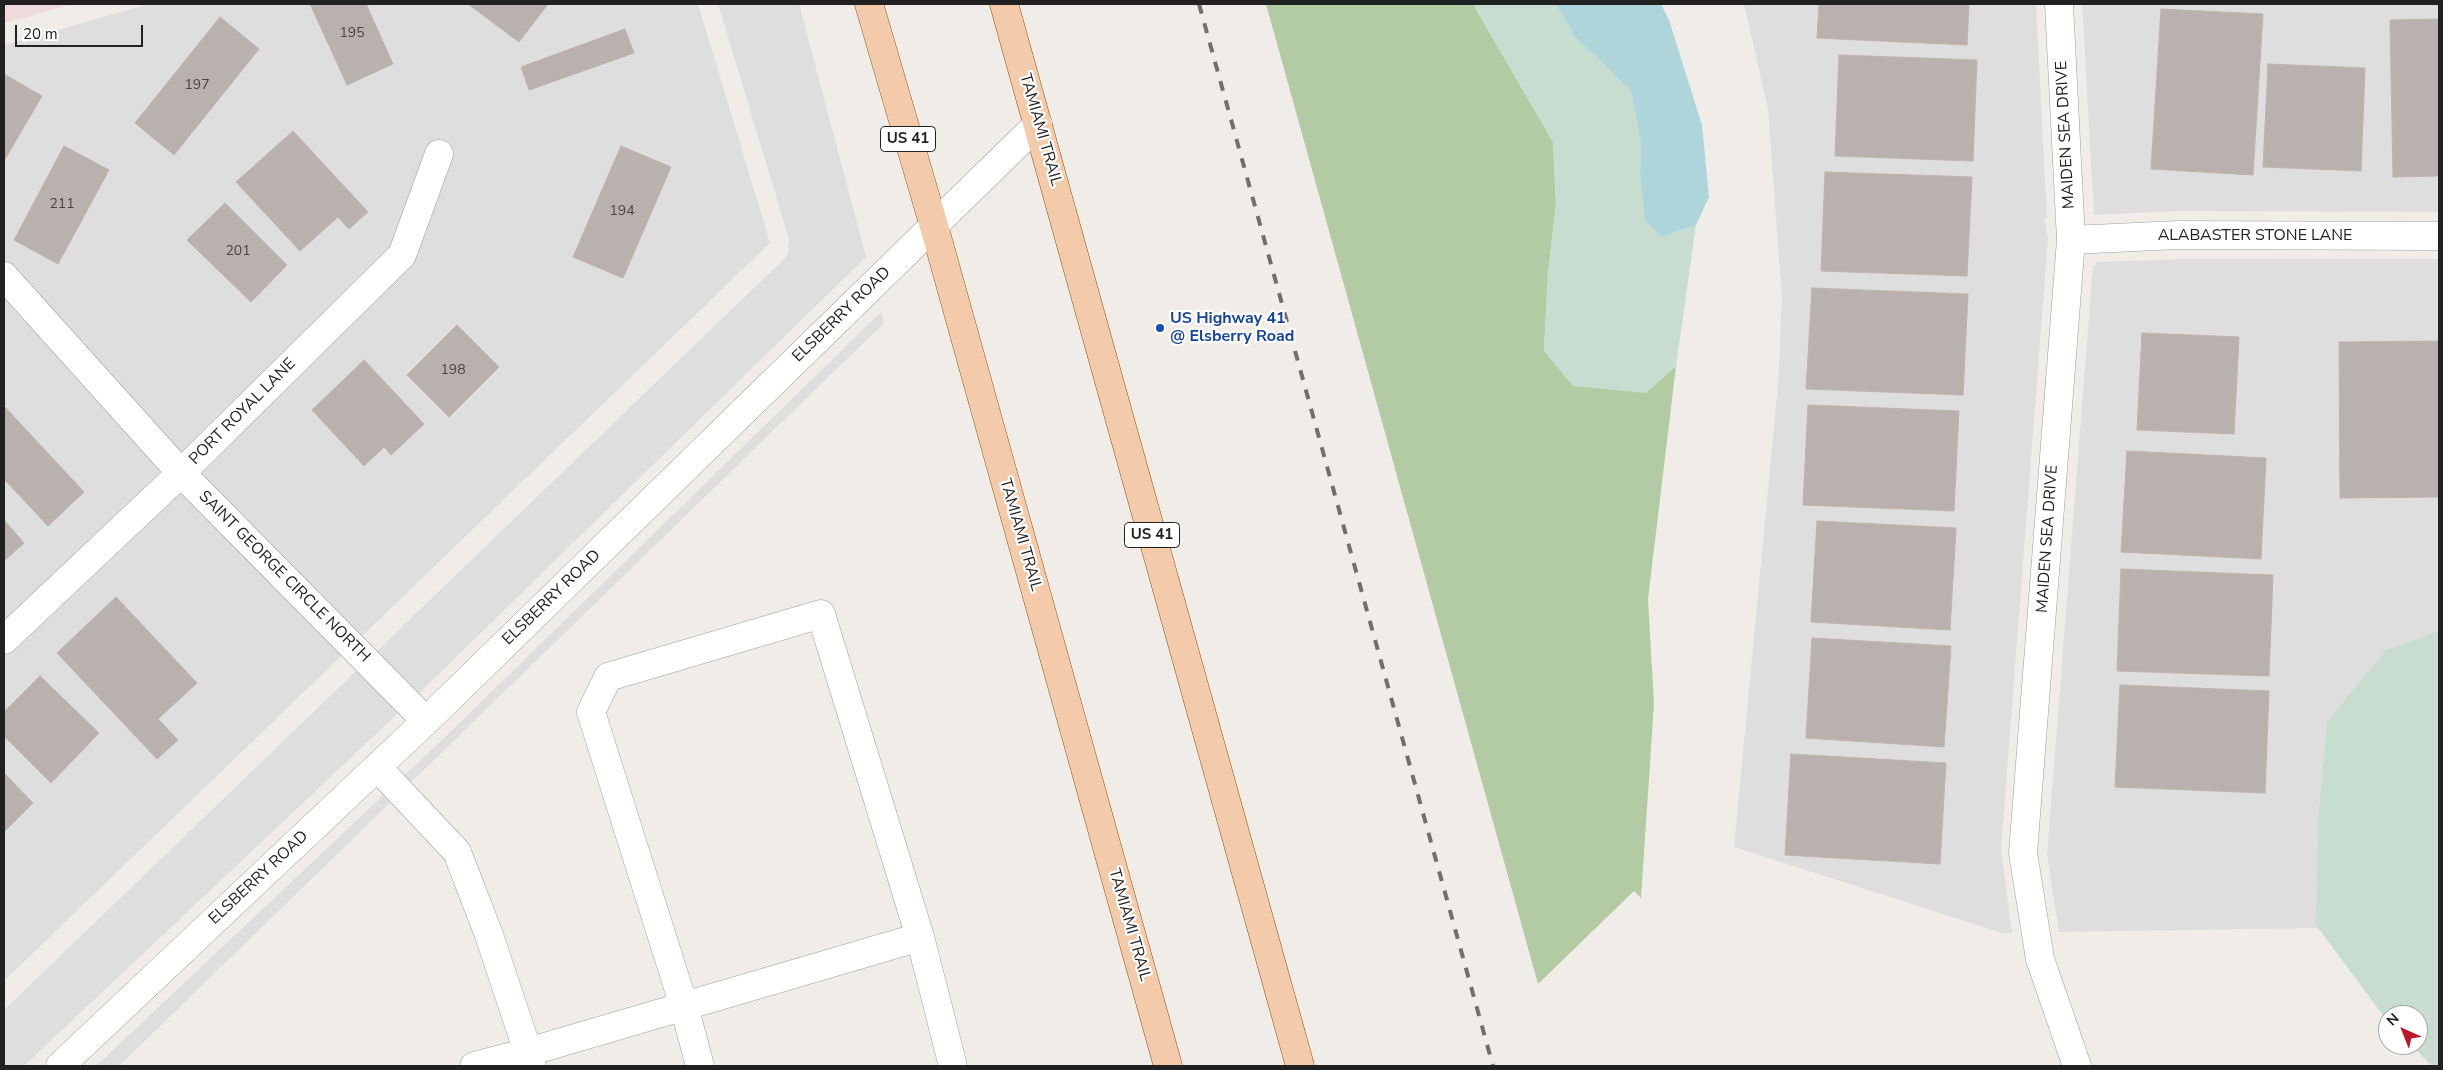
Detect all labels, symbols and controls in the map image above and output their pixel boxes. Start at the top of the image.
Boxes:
scale bar [18,15,145,47]
text: 20 m [23,24,58,44]
house number: 195 [339,26,365,42]
street label: MAIDEN SEA DRIVE [2053,60,2079,210]
street label: TAMIAMI TRAIL [1015,72,1065,188]
house number: 197 [184,78,210,94]
road number: US 41 [880,126,936,152]
house number: 211 [49,197,75,213]
house number: 194 [609,204,635,220]
street label: ALABASTER STONE LANE [2158,226,2352,246]
house number: 201 [225,244,251,260]
street label: ELSBERRY ROAD [789,263,895,367]
place label: US Highway 41 @ Elsberry Road [1170,309,1294,347]
marker: US Highway 41 @ Elsberry Road [1154,322,1166,334]
street label: PORT ROYAL LANE [186,355,300,469]
house number: 198 [440,363,466,379]
street label: MAIDEN SEA DRIVE [2033,464,2063,614]
street label: TAMIAMI TRAIL [995,477,1045,593]
street label: SAINT GEORGE CIRCLE NORTH [194,487,374,667]
road number: US 41 [1124,522,1180,548]
street label: ELSBERRY ROAD [499,546,605,650]
street label: ELSBERRY ROAD [205,827,313,929]
street label: TAMIAMI TRAIL [1104,867,1154,983]
north arrow [2378,1005,2428,1055]
text: N [2383,1009,2403,1030]

